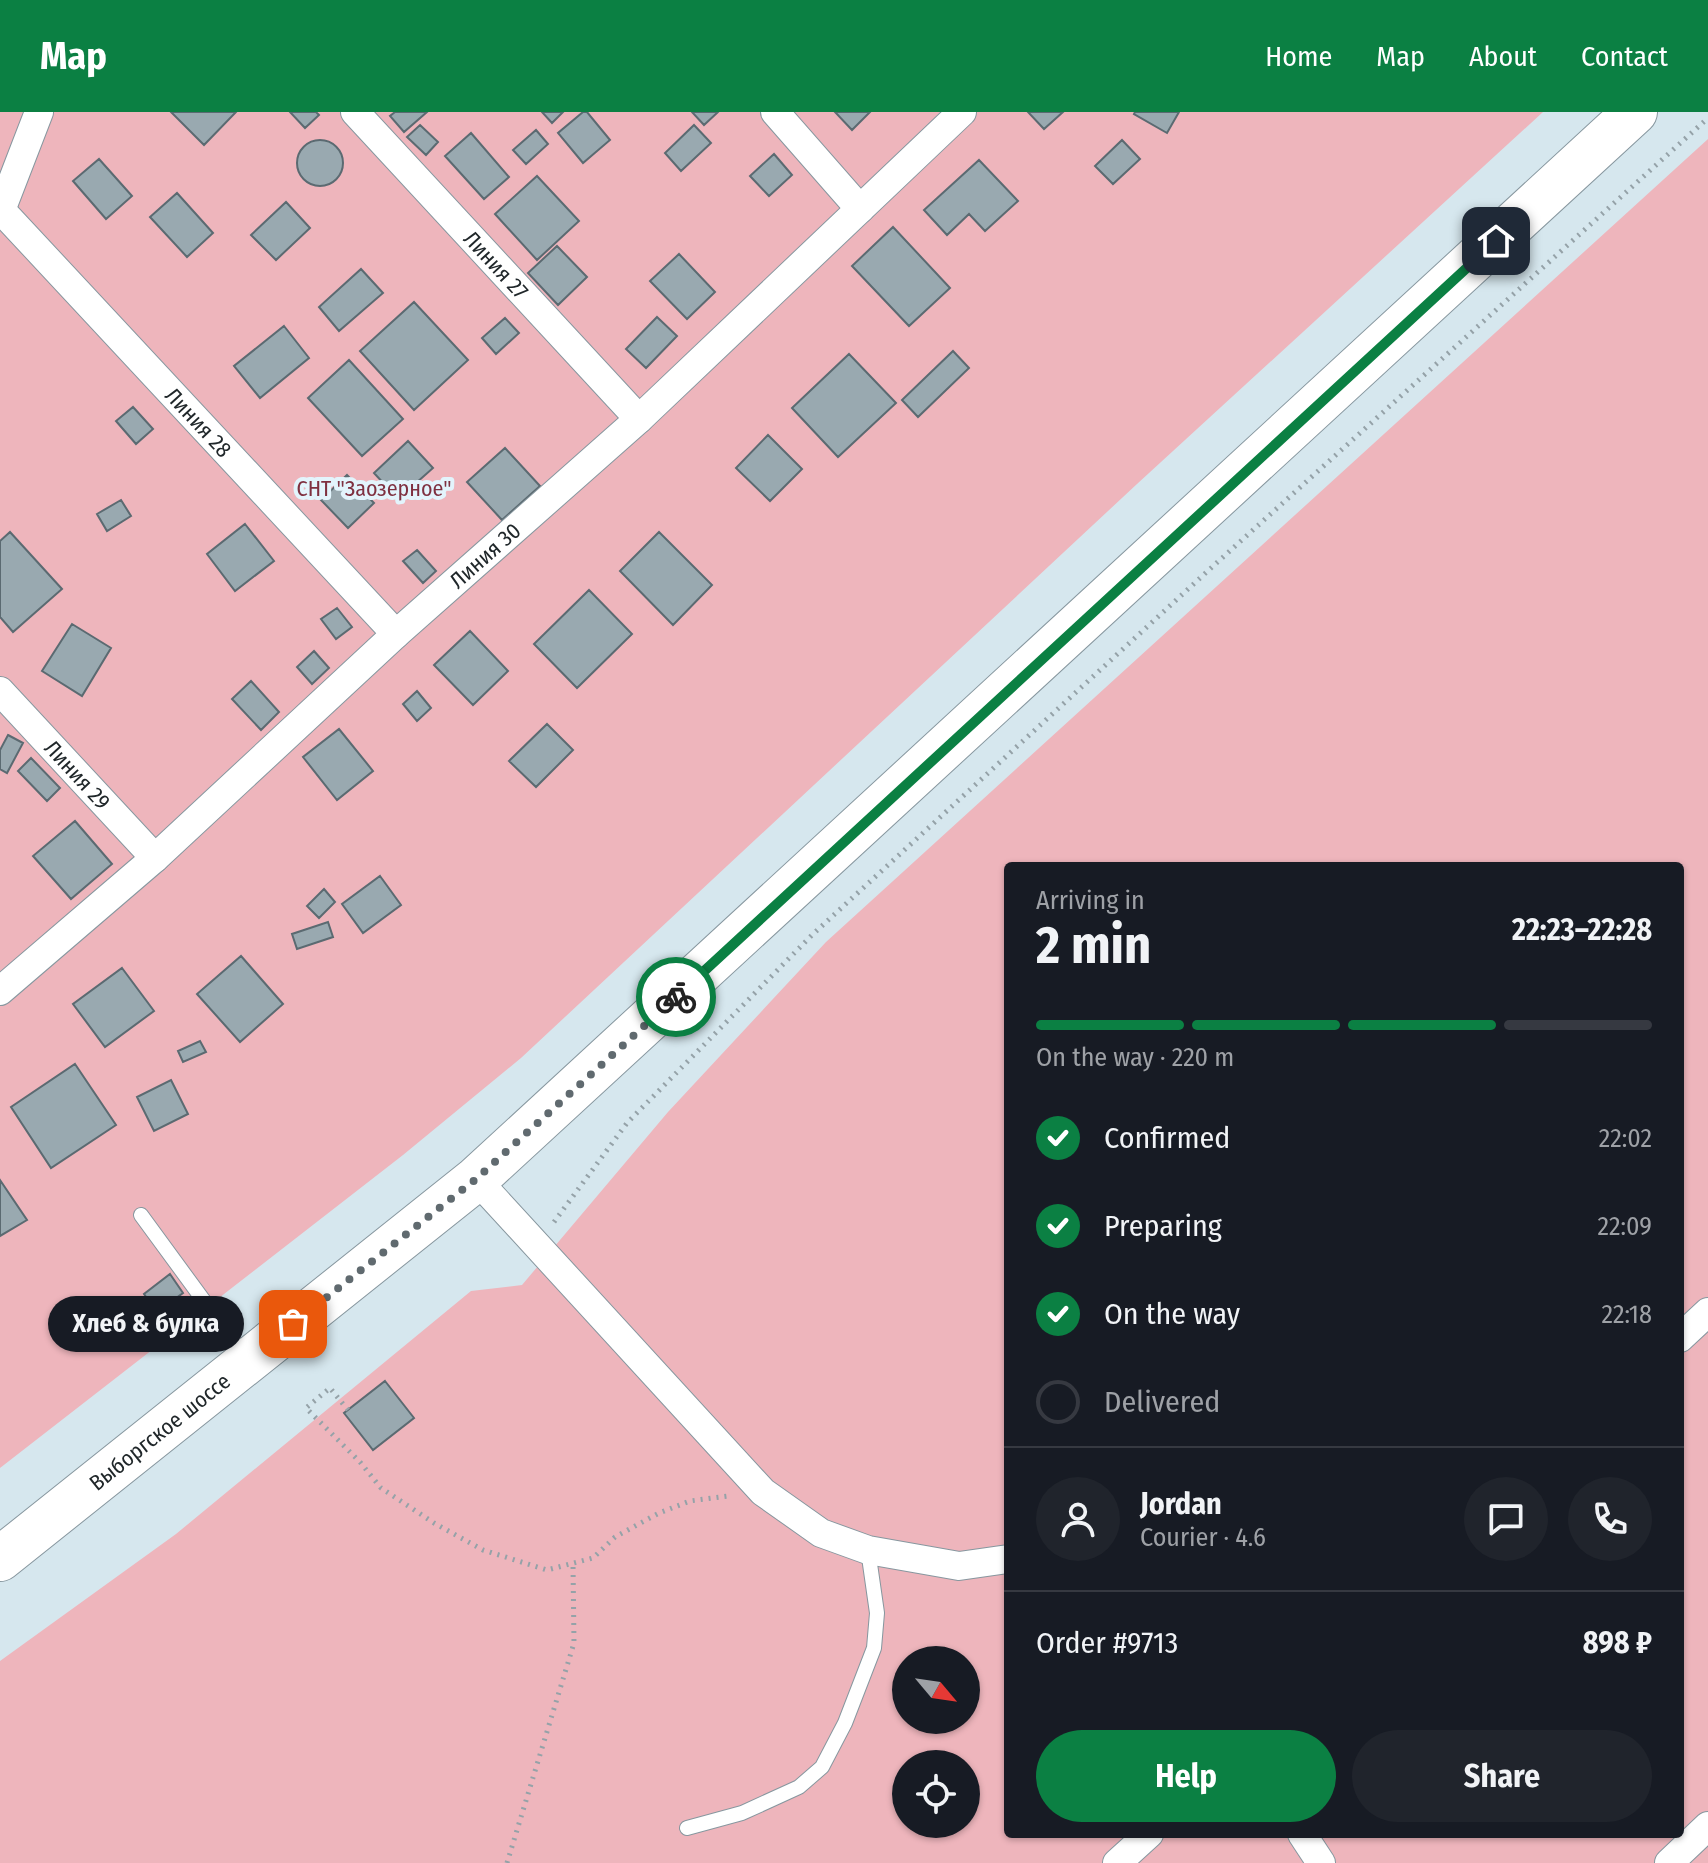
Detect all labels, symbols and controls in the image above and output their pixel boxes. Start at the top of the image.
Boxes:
text: Map [40,33,107,79]
text: Home [1265,40,1332,73]
text: Map [1376,40,1425,73]
text: About [1469,40,1537,73]
text: Contact [1581,40,1668,73]
pin [1462,207,1530,275]
icon: home [1474,219,1518,263]
street label: Линия 27 [458,225,534,305]
street label: Линия 28 [159,382,237,463]
park label: СНТ "Заозерное" [297,475,451,502]
street label: Линия 30 [444,517,526,594]
street label: Линия 29 [38,735,116,815]
text: Arriving in [1036,885,1145,916]
text: 22:23–22:28 [1512,912,1652,948]
text: 2 min [1036,914,1151,977]
courier [636,957,716,1037]
icon: bike [654,975,698,1019]
text: On the way · 220 m [1036,1042,1234,1073]
icon: check [1036,1116,1080,1160]
text: Confirmed [1104,1120,1230,1156]
text: 22:02 [1599,1123,1652,1154]
icon: check [1036,1204,1080,1248]
text: Preparing [1104,1208,1222,1244]
text: 22:09 [1598,1211,1652,1242]
pin [259,1290,327,1358]
icon: check [1036,1292,1080,1336]
callout: Хлеб & булка [49,1296,245,1352]
text: On the way [1104,1296,1240,1332]
text: 22:18 [1601,1299,1652,1330]
icon: bag [271,1302,315,1346]
text: Хлеб & булка [72,1308,220,1339]
street label: Выборгское шоссе [84,1368,236,1497]
text: Delivered [1104,1384,1220,1420]
button: person [1036,1477,1120,1561]
button: chat [1464,1477,1548,1561]
button: phone [1568,1477,1652,1561]
text: Jordan [1140,1486,1222,1522]
text: Courier · 4.6 [1140,1522,1266,1553]
text: Order #9713 [1036,1625,1178,1661]
text: 898 ₽ [1583,1625,1652,1661]
north arrow [892,1646,980,1734]
map controls [892,1646,980,1838]
button: Help [1036,1730,1336,1822]
button: Share [1352,1730,1652,1822]
button: locate [892,1750,980,1838]

